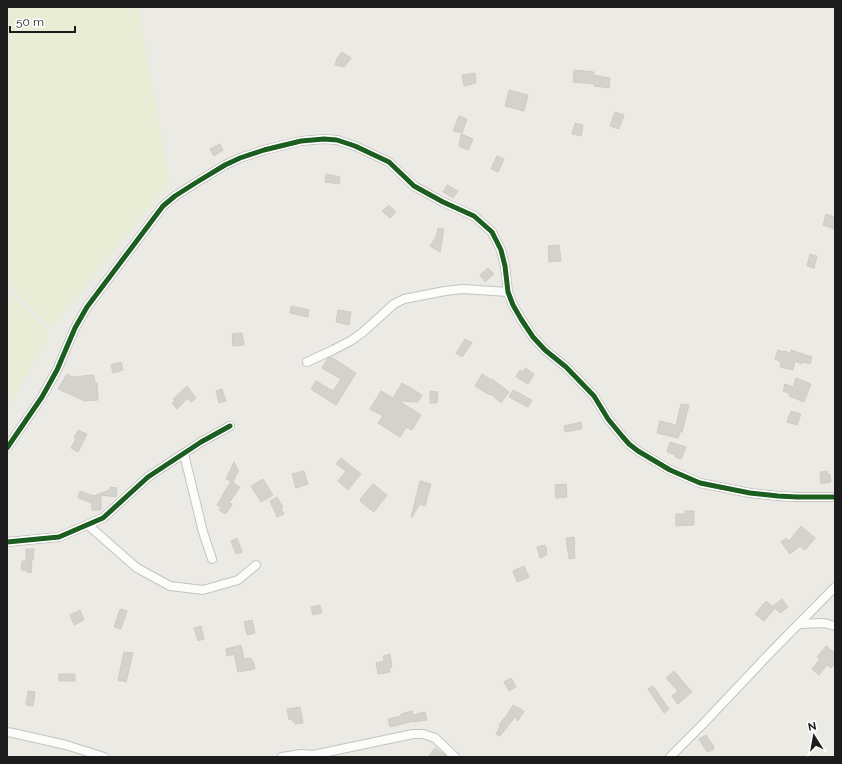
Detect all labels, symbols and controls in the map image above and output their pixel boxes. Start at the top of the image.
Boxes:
scale bar [10,8,75,34]
text: 50 m [16,15,44,29]
north arrow [794,716,834,756]
text: N [807,719,818,734]

